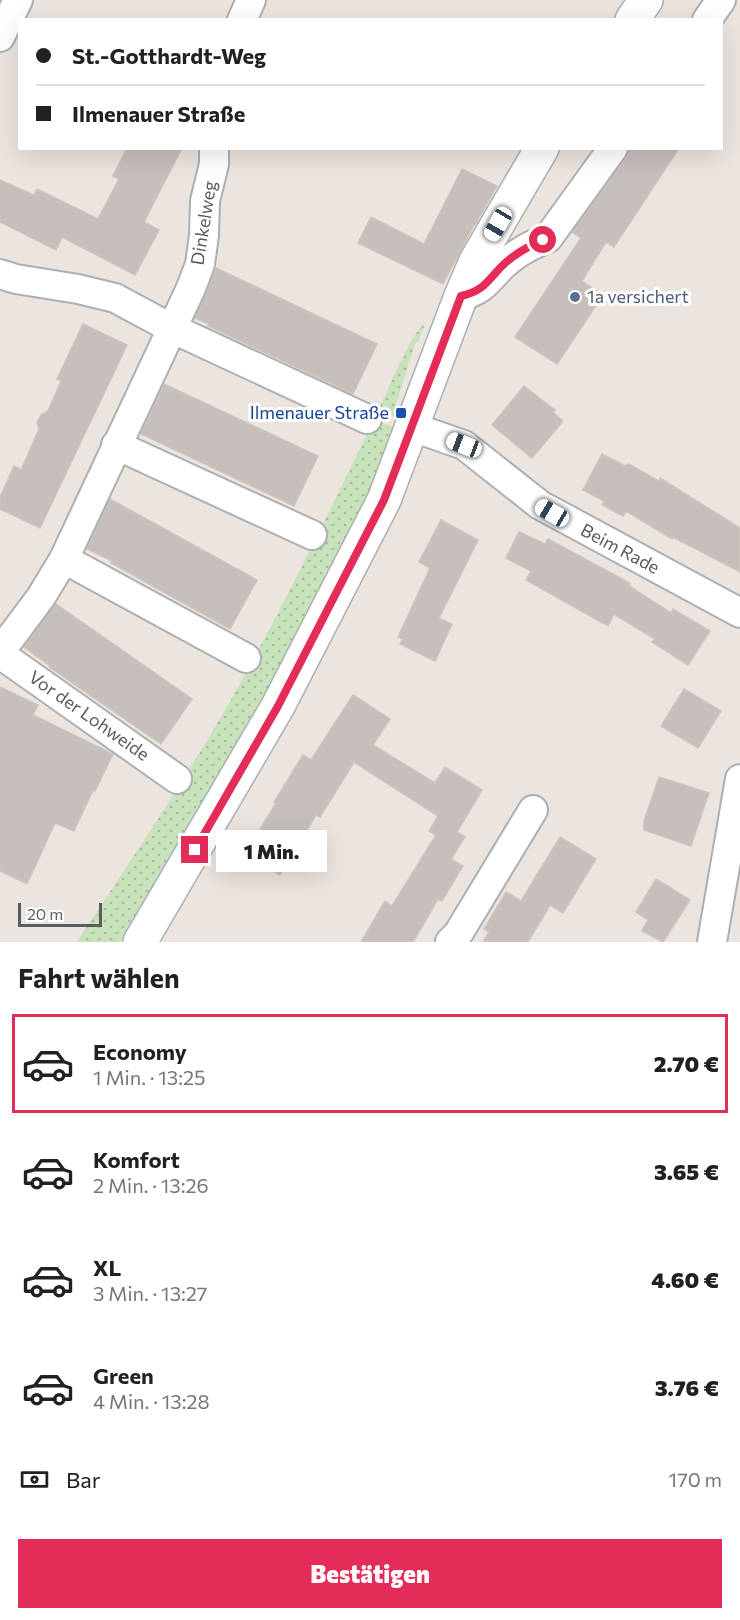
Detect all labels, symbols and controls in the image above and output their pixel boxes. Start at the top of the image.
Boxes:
text: St.-Gotthardt-Weg [72,42,266,69]
text: Ilmenauer Straße [72,100,245,127]
street label: Dinkelweg [186,179,221,267]
car [481,204,515,244]
route start [529,226,556,253]
place label: 1a versichert [587,285,689,307]
marker: 1a versichert [568,290,582,304]
place label: Ilmenauer Straße [250,401,389,423]
marker: Ilmenauer Straße [394,406,408,420]
car [444,430,484,460]
car [532,496,572,530]
street label: Beim Rade [577,518,664,578]
street label: Vor der Lohweide [25,665,154,765]
callout: 1 Min. [216,829,327,871]
route end [181,836,208,863]
text: 1 Min. [244,839,299,863]
scale bar [18,900,102,928]
text: 20 m [27,904,63,923]
text: Fahrt wählen [18,961,180,994]
icon: car [21,1037,75,1091]
text: Economy [93,1038,187,1065]
text: 2.70 € [654,1050,719,1077]
text: 1 Min. · 13:25 [93,1065,206,1089]
icon: car [21,1145,75,1199]
text: Komfort [93,1146,180,1173]
text: 3.65 € [654,1158,719,1185]
text: 2 Min. · 13:26 [93,1173,209,1197]
icon: car [21,1253,75,1307]
text: XL [93,1254,121,1281]
text: 4.60 € [651,1266,719,1293]
text: 3 Min. · 13:27 [93,1281,207,1305]
icon: car [21,1361,75,1415]
text: Green [93,1362,154,1389]
text: 3.76 € [655,1374,719,1401]
text: 4 Min. · 13:28 [93,1389,210,1413]
icon: cash [18,1463,51,1496]
text: Bar [66,1466,101,1493]
text: 170 m [669,1467,722,1491]
button: Bestätigen [18,1539,722,1608]

